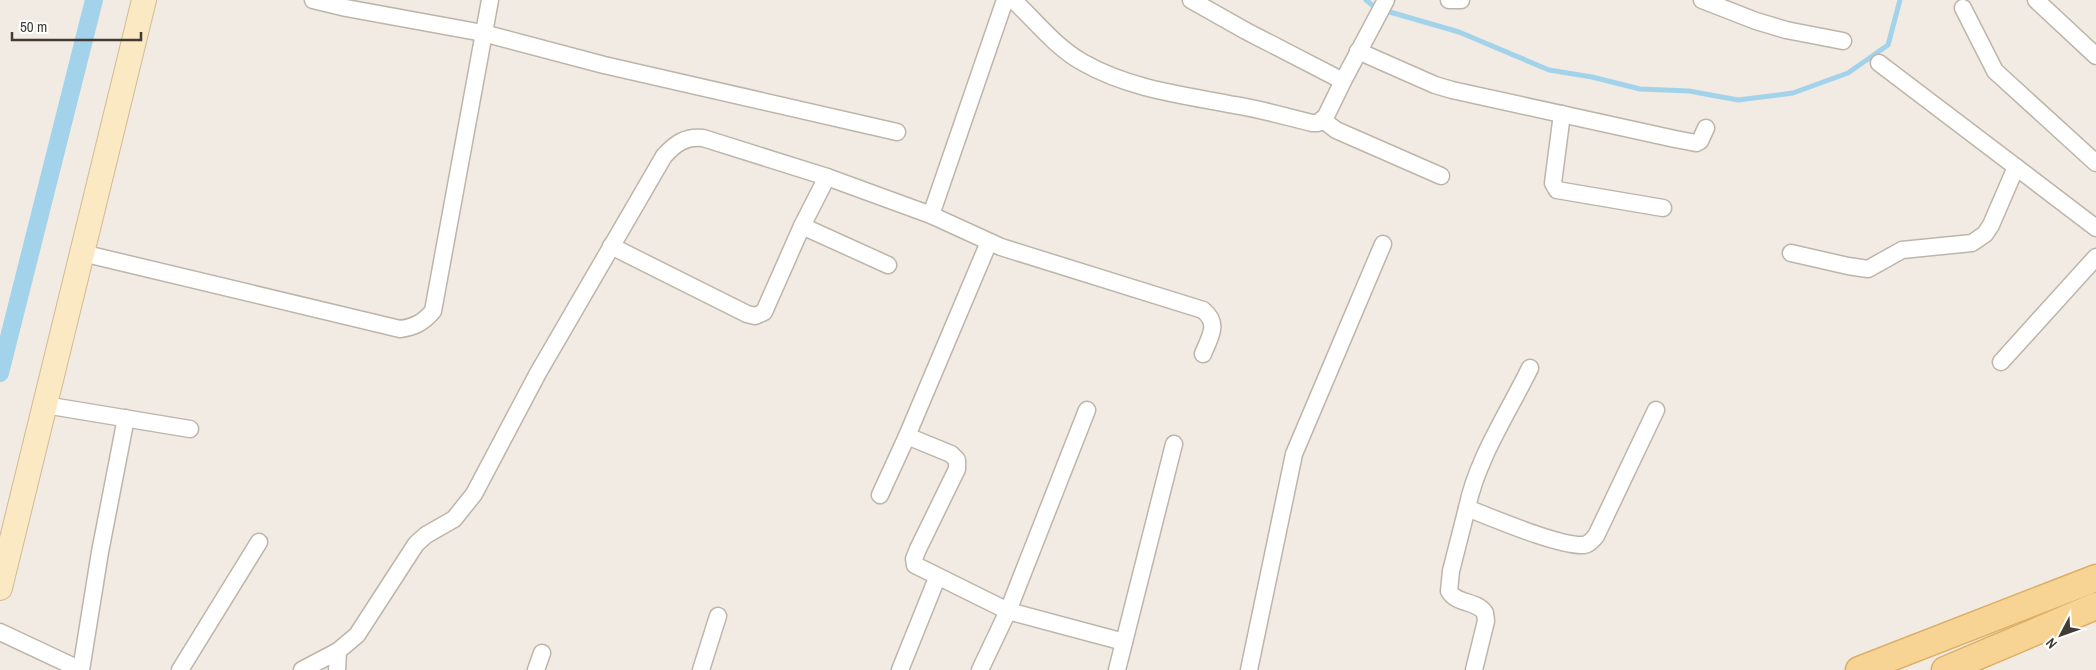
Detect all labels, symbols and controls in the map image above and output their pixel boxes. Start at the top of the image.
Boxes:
scale bar [12,10,141,42]
text: 50 m [20,16,47,37]
north arrow [2036,610,2086,660]
text: N [2042,634,2061,653]

